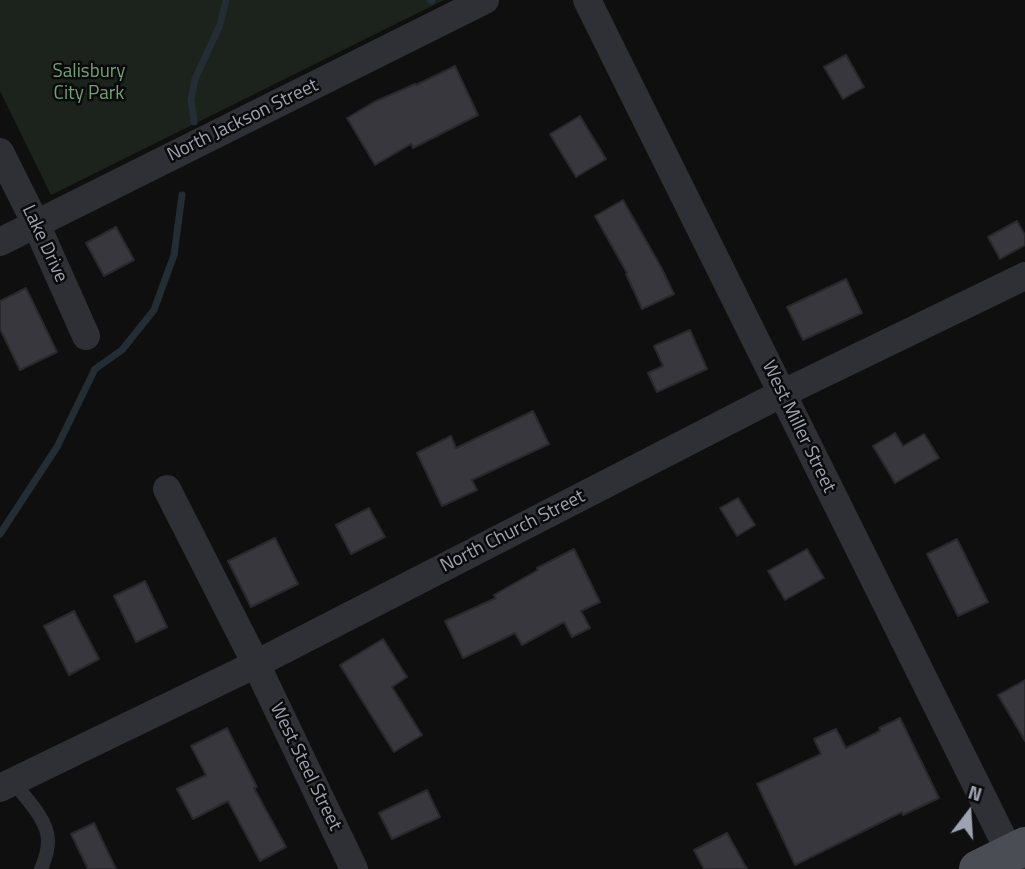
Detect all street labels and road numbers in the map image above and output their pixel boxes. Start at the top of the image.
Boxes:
street label: North Jackson Street [164,75,322,167]
street label: Lake Drive [16,202,72,286]
street label: West Miller Street [756,357,840,497]
street label: North Church Street [437,486,589,578]
street label: West Steel Street [264,699,346,835]

